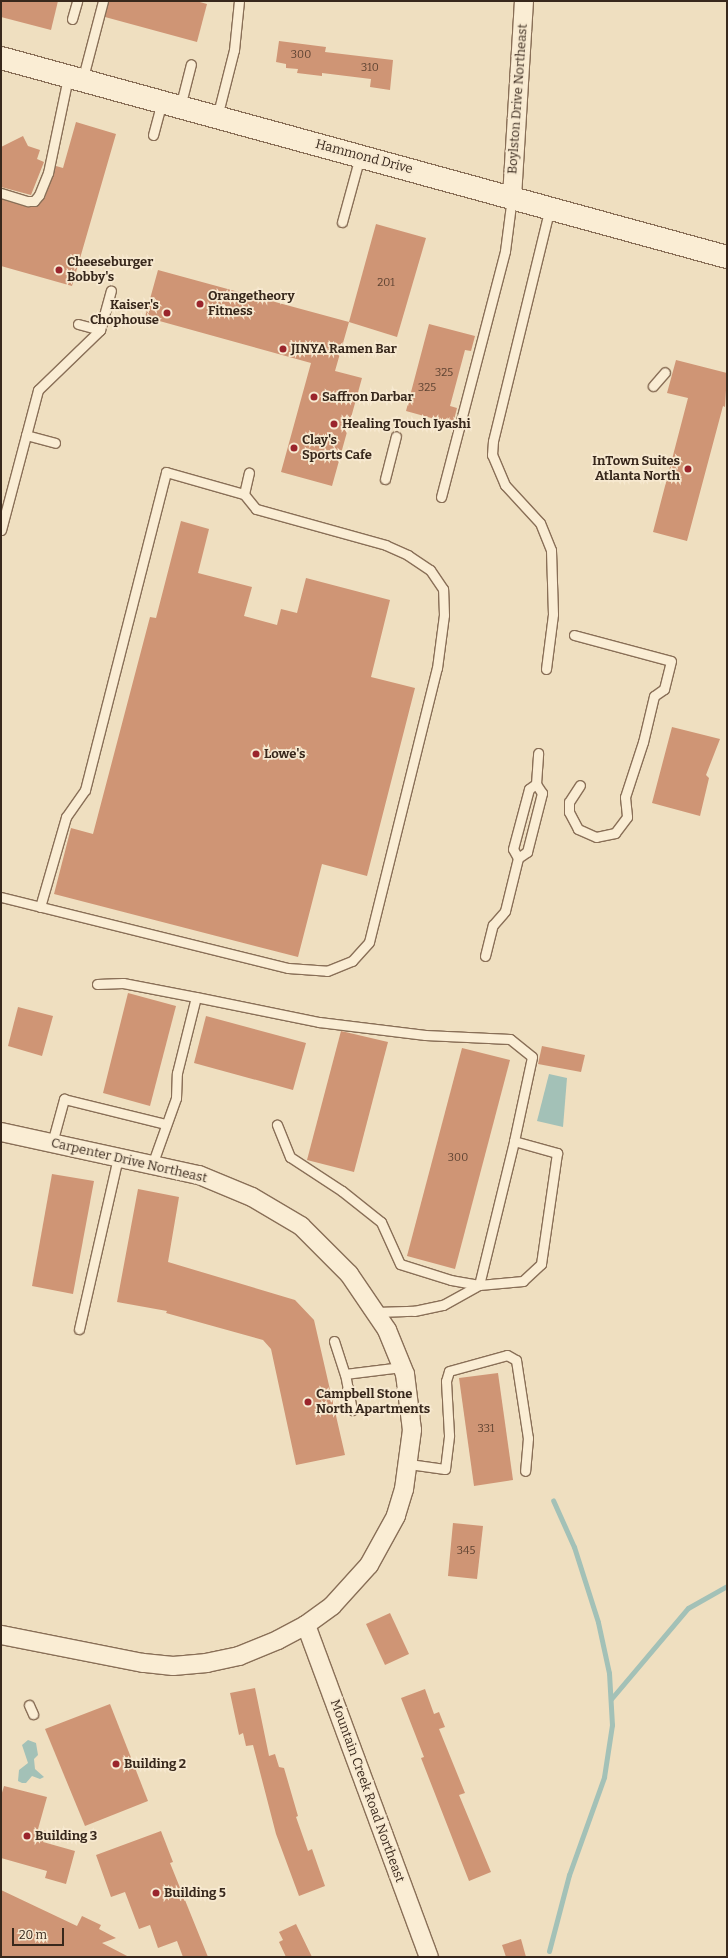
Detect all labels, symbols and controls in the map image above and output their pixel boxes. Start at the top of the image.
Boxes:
street label: Boylston Drive Northeast [505,23,531,175]
house number: 300 [291,48,311,62]
house number: 310 [361,61,379,75]
street label: Hammond Drive [314,137,414,177]
place label: Cheeseburger Bobby's [67,255,153,286]
marker: Cheeseburger Bobby's [54,265,64,275]
house number: 201 [377,276,395,290]
place label: Orangetheory Fitness [208,289,295,320]
place label: Kaiser's Chophouse [90,298,159,329]
marker: Orangetheory Fitness [195,299,205,309]
marker: Kaiser's Chophouse [162,308,172,318]
place label: JINYA Ramen Bar [291,341,397,357]
marker: JINYA Ramen Bar [278,344,288,354]
house number: 325 [435,366,453,380]
house number: 325 [418,381,436,395]
place label: Saffron Darbar [322,389,414,405]
marker: Saffron Darbar [309,392,319,402]
place label: Healing Touch Iyashi [342,416,471,432]
marker: Healing Touch Iyashi [329,419,339,429]
place label: Clay's Sports Cafe [302,433,372,464]
marker: Clay's Sports Cafe [289,443,299,453]
place label: InTown Suites Atlanta North [592,454,680,485]
marker: InTown Suites Atlanta North [683,464,693,474]
place label: Lowe's [264,746,305,762]
marker: Lowe's [251,749,261,759]
street label: Carpenter Drive Northeast [49,1135,209,1187]
house number: 300 [448,1151,468,1165]
place label: Campbell Stone North Apartments [316,1387,430,1418]
marker: Campbell Stone North Apartments [303,1397,313,1407]
house number: 331 [478,1422,494,1436]
house number: 345 [457,1544,475,1558]
street label: Mountain Creek Road Northeast [327,1697,407,1885]
place label: Building 2 [124,1756,186,1772]
marker: Building 2 [111,1759,121,1769]
place label: Building 3 [35,1828,97,1844]
marker: Building 3 [22,1831,32,1841]
place label: Building 5 [164,1885,226,1901]
marker: Building 5 [151,1888,161,1898]
scale bar [14,1920,66,1946]
text: 20 m [19,1928,47,1942]

